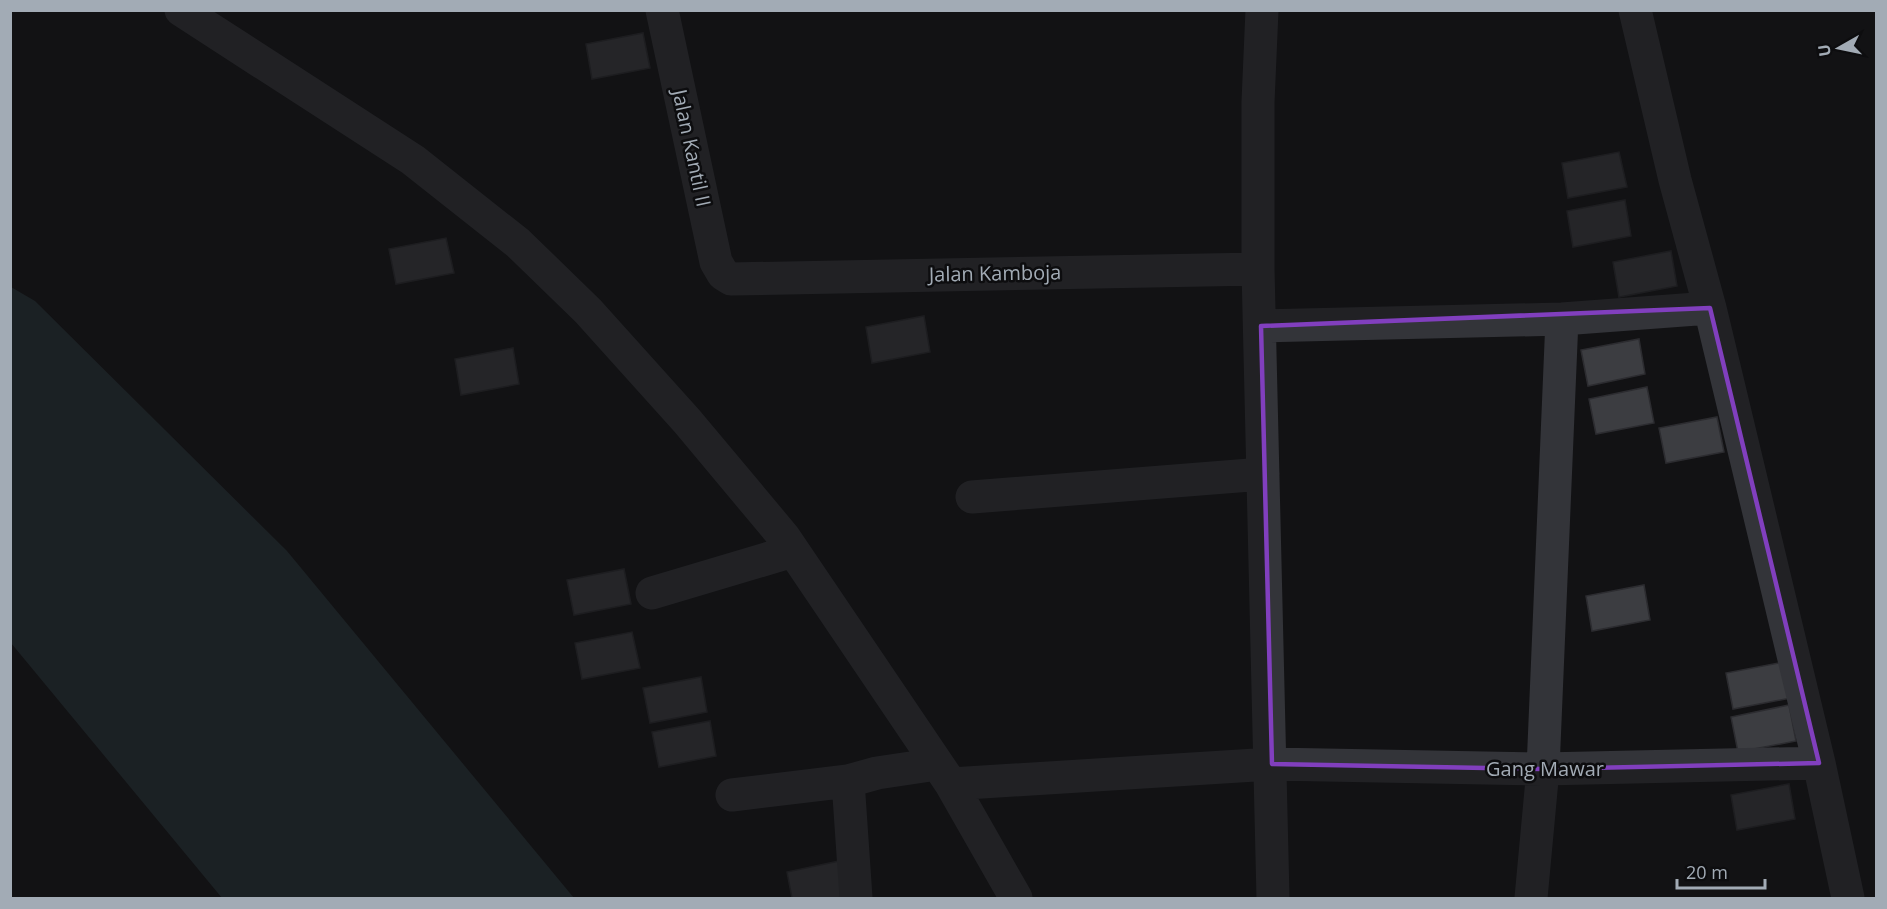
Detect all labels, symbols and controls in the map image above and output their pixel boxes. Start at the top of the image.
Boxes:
north arrow [1809,18,1869,78]
text: U [1812,43,1836,58]
street label: Jalan Kantil II [666,85,718,209]
street label: Jalan Kamboja [927,258,1061,288]
street label: Gang Mawar [1486,755,1604,782]
scale bar [1677,852,1766,890]
text: 20 m [1686,860,1728,884]

